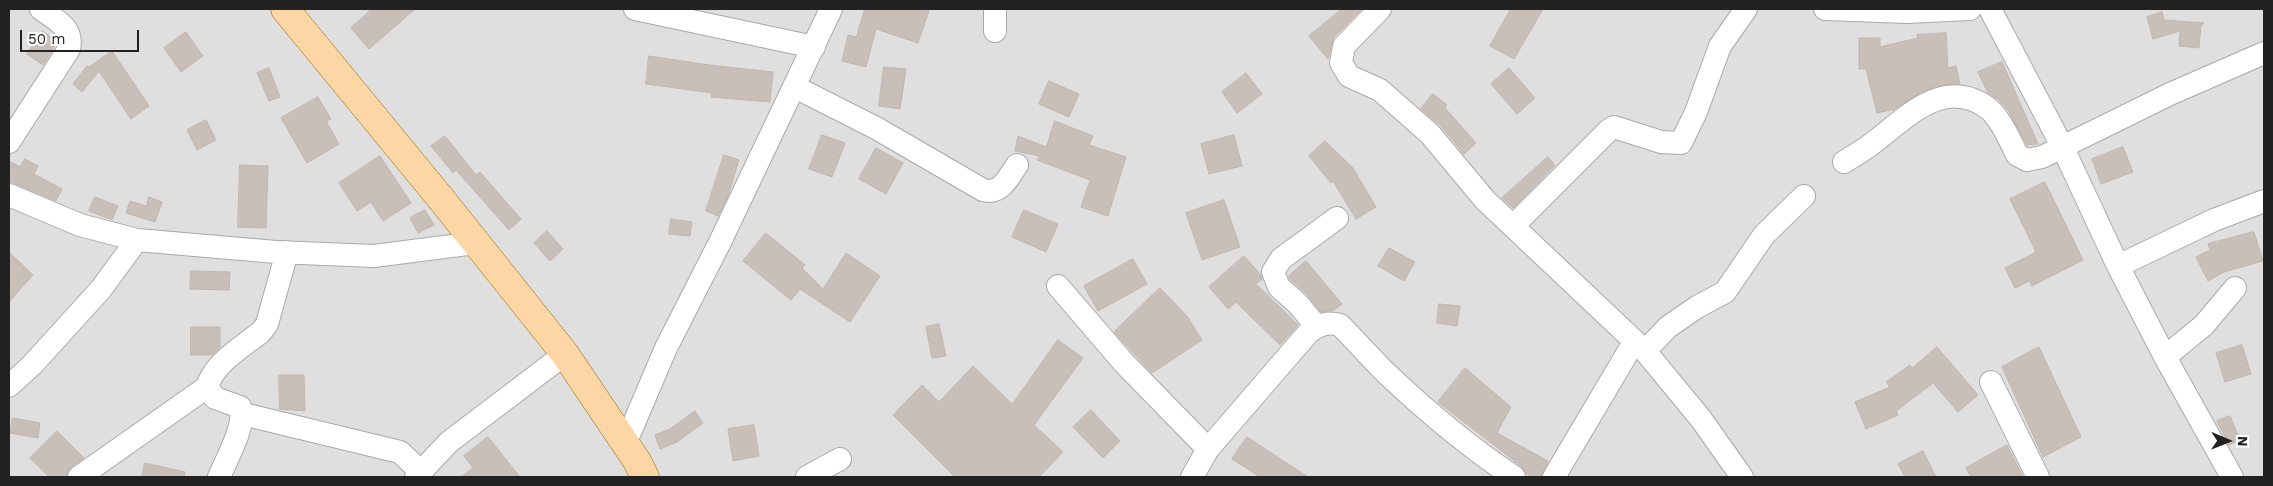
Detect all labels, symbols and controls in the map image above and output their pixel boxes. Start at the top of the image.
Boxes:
scale bar [22,20,141,52]
text: 50 m [28,30,65,48]
north arrow [2203,416,2253,466]
text: N [2235,436,2251,447]

